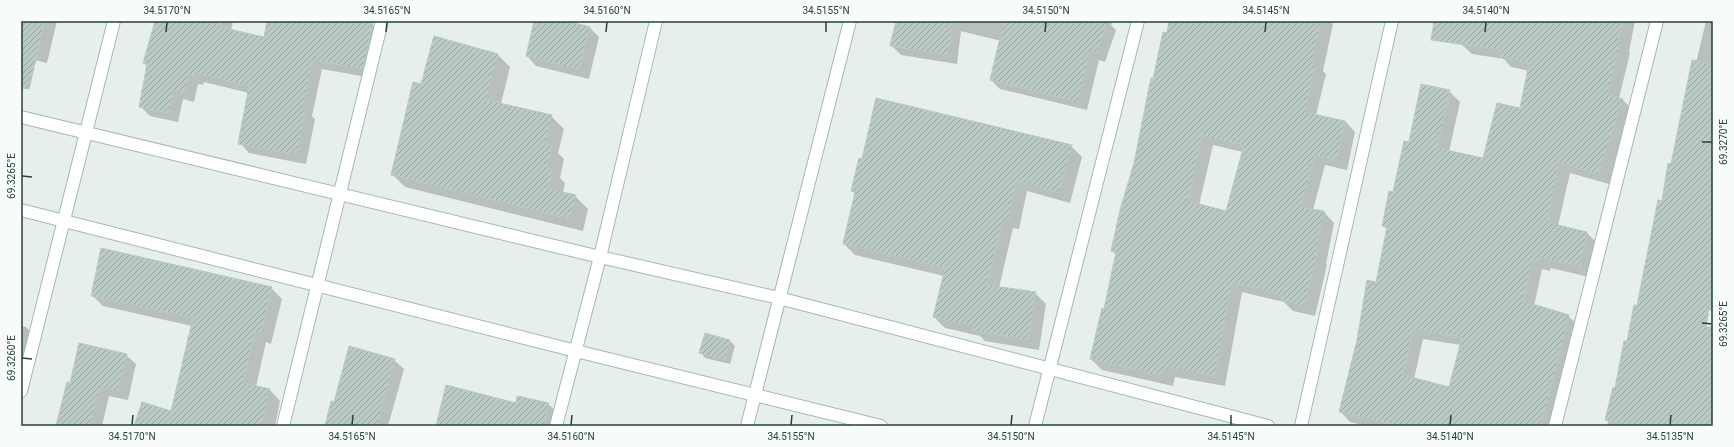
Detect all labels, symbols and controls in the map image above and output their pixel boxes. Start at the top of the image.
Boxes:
text: 34.5170°N [143,5,191,16]
text: 34.5165°N [363,5,411,16]
text: 34.5160°N [583,5,631,16]
text: 34.5155°N [802,5,850,16]
text: 34.5150°N [1022,5,1070,16]
text: 34.5145°N [1242,5,1290,16]
text: 34.5140°N [1462,5,1510,16]
text: 69.3270°E [1718,119,1729,165]
text: 69.3265°E [6,153,17,199]
text: 69.3265°E [1718,301,1729,347]
text: 69.3260°E [6,335,17,381]
text: 34.5170°N [108,431,156,442]
text: 34.5165°N [328,431,376,442]
text: 34.5160°N [547,431,595,442]
text: 34.5155°N [767,431,815,442]
text: 34.5150°N [987,431,1035,442]
text: 34.5145°N [1207,431,1255,442]
text: 34.5140°N [1426,431,1474,442]
text: 34.5135°N [1646,431,1694,442]

